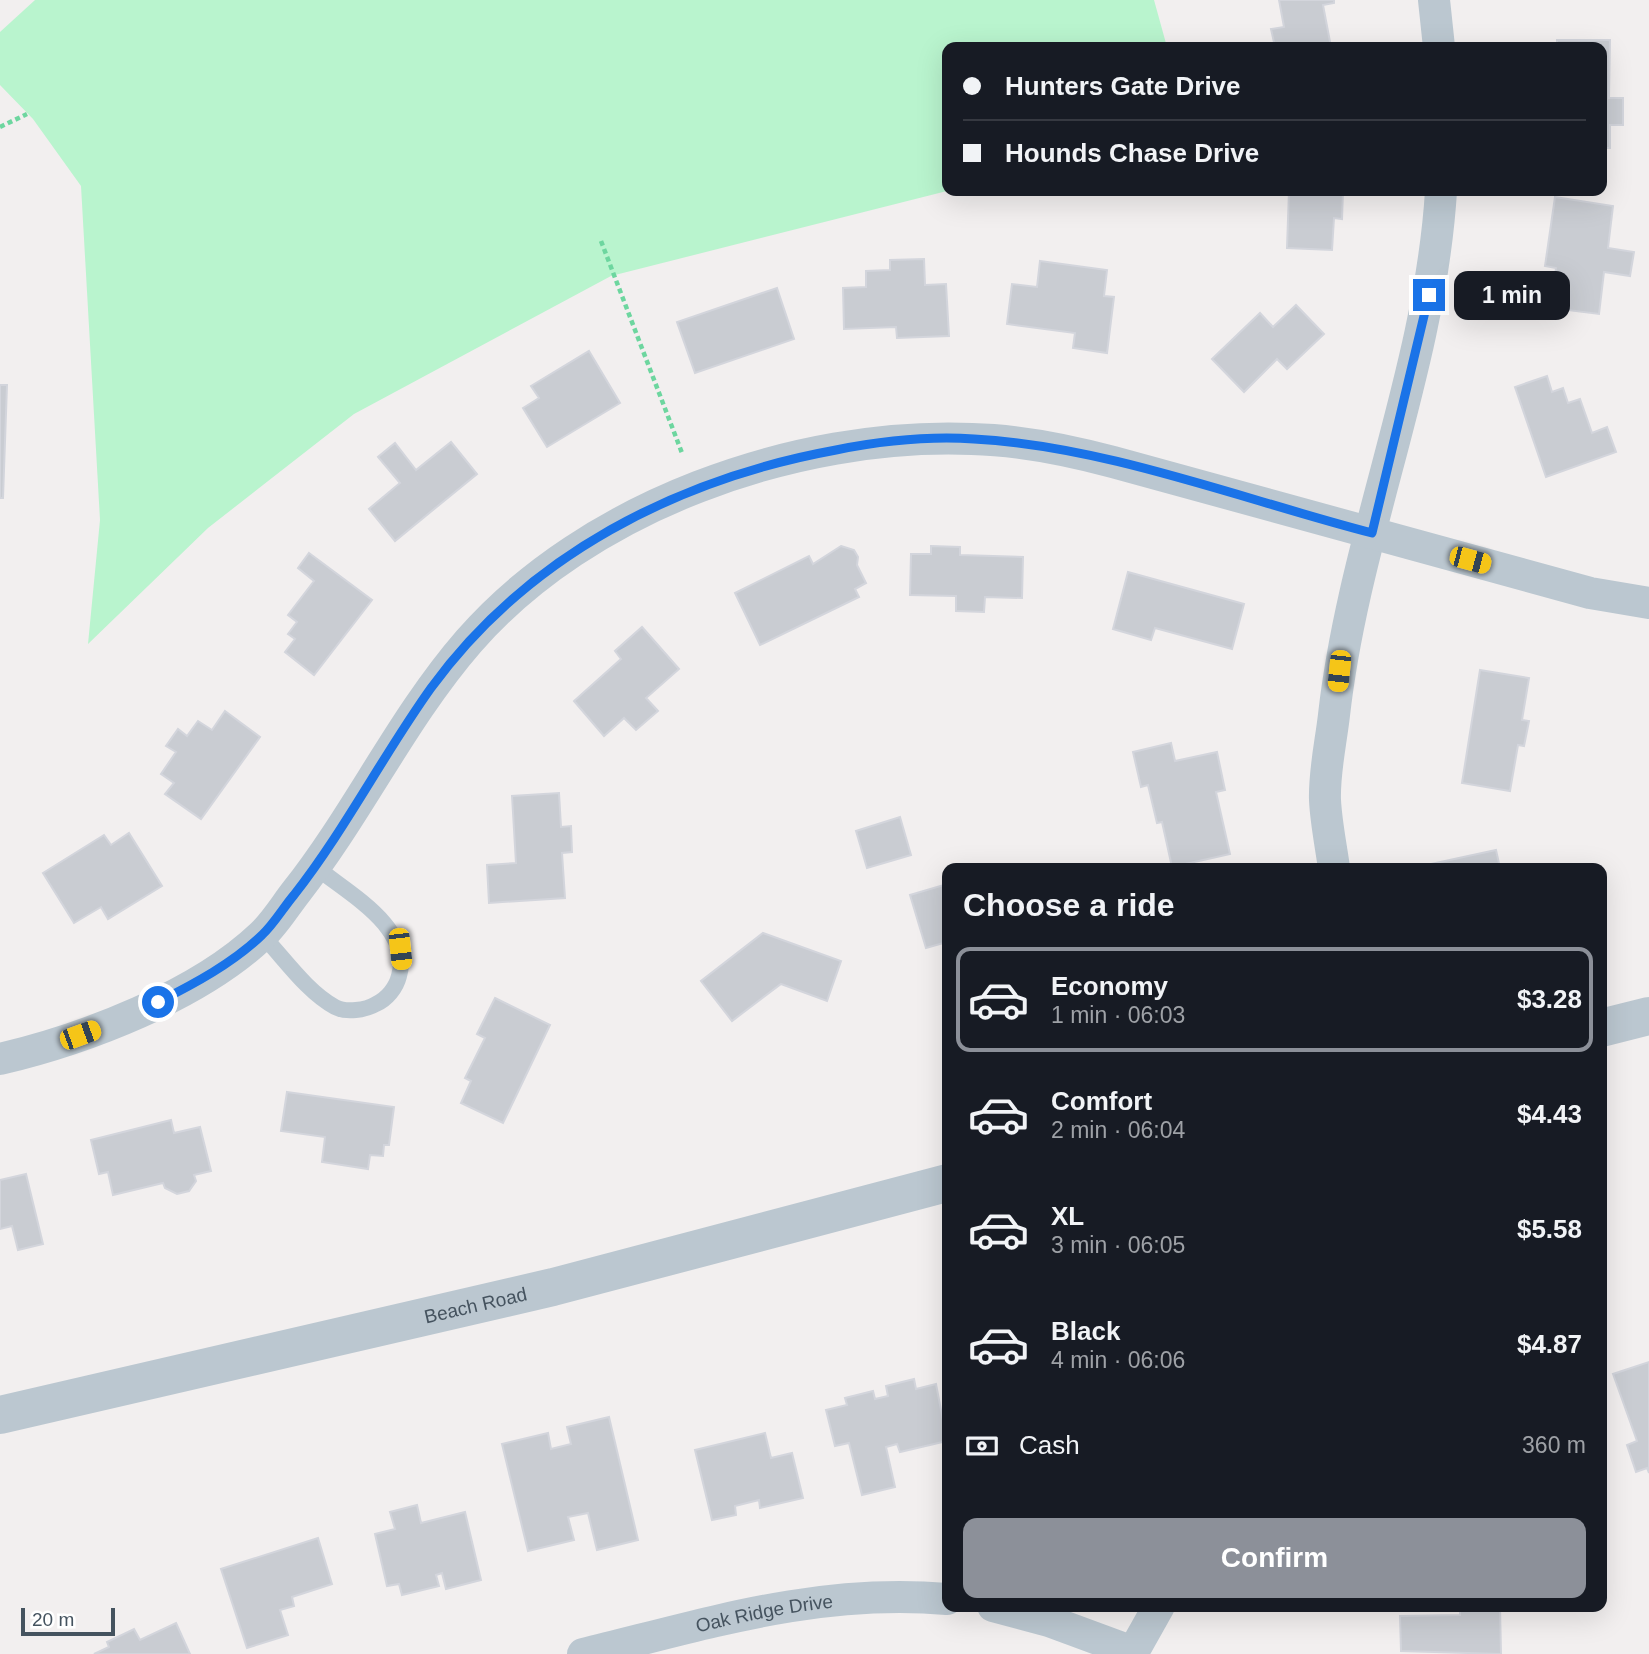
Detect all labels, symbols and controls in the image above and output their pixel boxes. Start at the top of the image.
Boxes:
text: Hunters Gate Drive [1005,71,1241,101]
text: Hounds Chase Drive [1005,138,1259,168]
callout: 1 min [1454,270,1569,320]
route end [1413,279,1445,311]
text: 1 min [1482,282,1542,308]
car [1447,544,1494,576]
car [1327,649,1352,693]
text: Choose a ride [963,887,1175,923]
car [388,927,413,971]
icon: car [967,968,1030,1031]
text: Economy [1051,971,1168,1001]
text: $3.28 [1517,984,1582,1014]
route start [142,986,174,1018]
text: 1 min · 06:03 [1051,1002,1185,1028]
car [57,1018,104,1052]
icon: car [967,1083,1030,1146]
text: Comfort [1051,1086,1152,1116]
text: $4.43 [1517,1099,1582,1129]
text: 2 min · 06:04 [1051,1117,1185,1143]
icon: car [967,1198,1030,1261]
text: XL [1051,1201,1084,1231]
text: $5.58 [1517,1214,1582,1244]
text: 3 min · 06:05 [1051,1232,1185,1258]
street label: Beach Road [422,1283,529,1327]
icon: car [967,1313,1030,1376]
text: Black [1051,1316,1120,1346]
text: $4.87 [1517,1329,1582,1359]
text: 4 min · 06:06 [1051,1347,1185,1373]
icon: cash [963,1427,1001,1465]
text: Cash [1019,1430,1080,1460]
text: 360 m [1522,1432,1586,1458]
button: Confirm [963,1518,1586,1598]
street label: Oak Ridge Drive [694,1591,834,1637]
scale bar [21,1605,116,1637]
text: 20 m [32,1609,74,1630]

